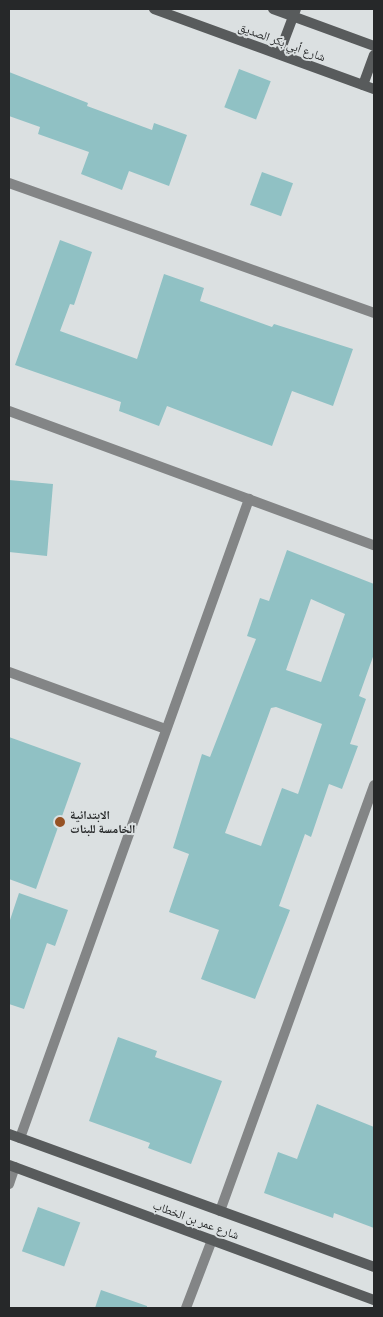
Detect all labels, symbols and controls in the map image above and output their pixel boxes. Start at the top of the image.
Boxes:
street label: شارع أبي بكر الصديق [236,20,328,64]
place label: الابتدائية الخامسة للبنات [70,808,136,836]
marker: الابتدائية الخامسة للبنات [54,816,66,828]
street label: شارع عمر بن الخطاب [151,1198,241,1242]

